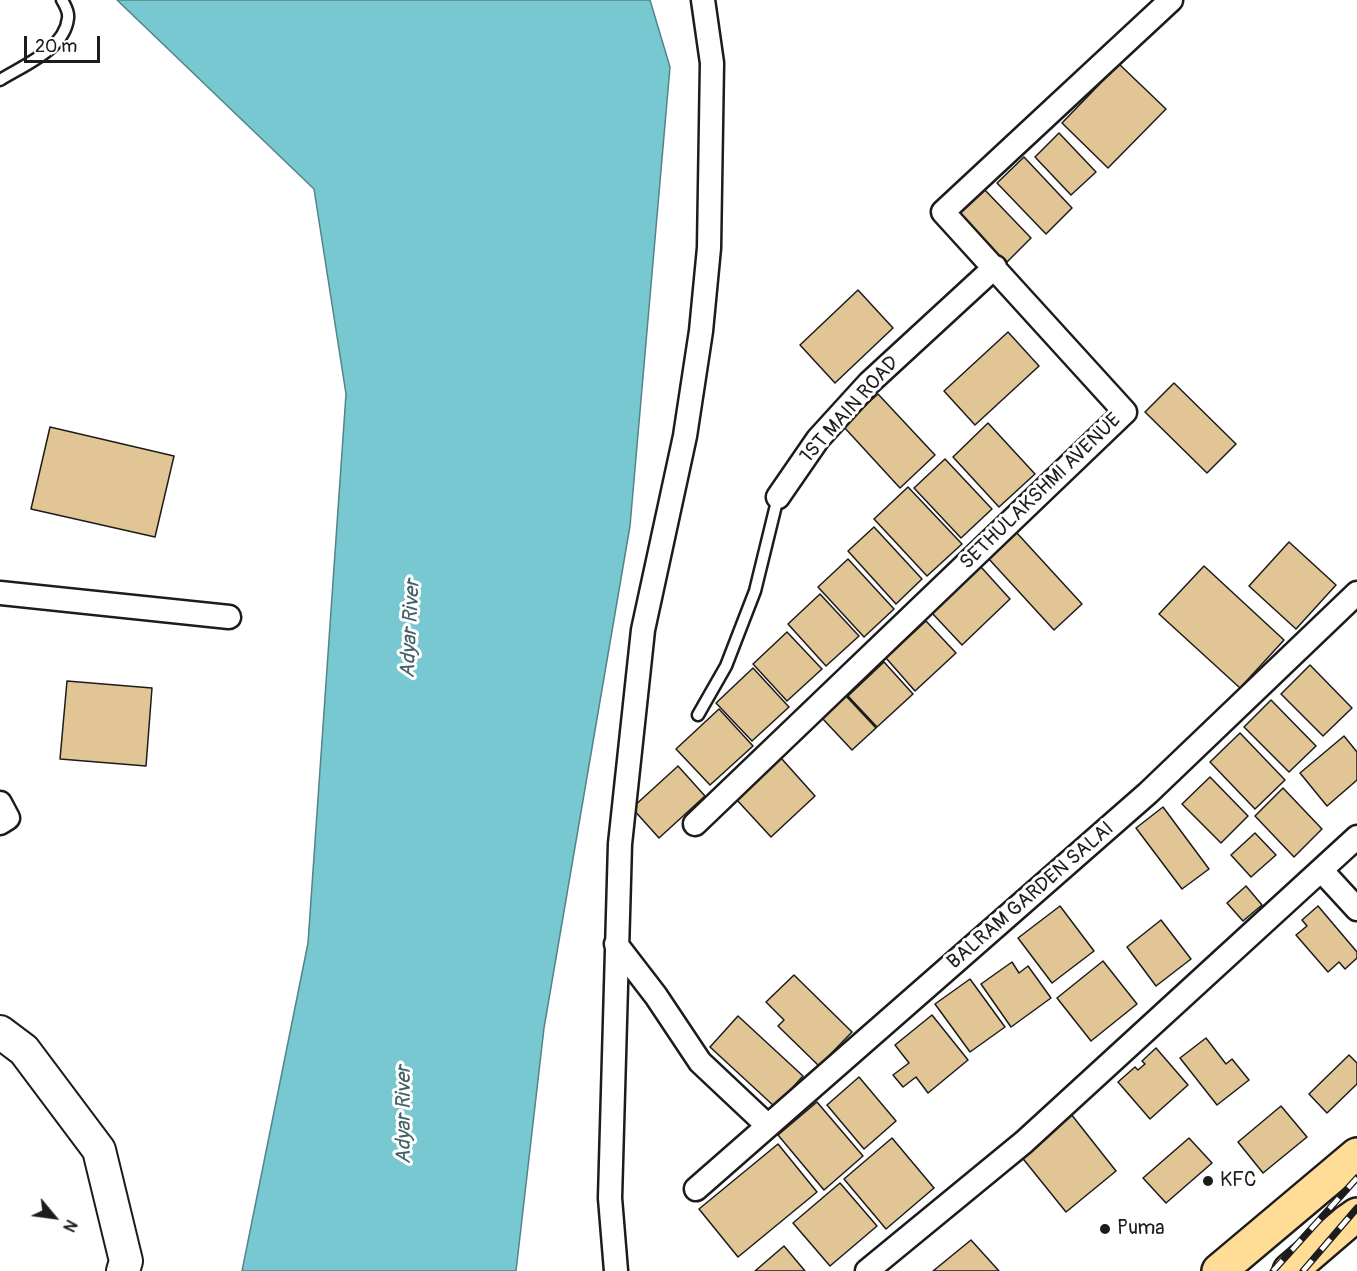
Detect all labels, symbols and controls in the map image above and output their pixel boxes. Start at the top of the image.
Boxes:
scale bar [27,24,104,62]
text: 20 m [35,35,77,58]
street label: 1ST MAIN ROAD [796,352,904,468]
street label: SETHULAKSHMI AVENUE [956,409,1126,575]
water label: Adyar River [396,579,426,679]
street label: BALRAM GARDEN SALAI [943,817,1119,975]
water label: Adyar River [392,1066,418,1164]
place label: KFC [1220,1169,1256,1193]
marker: KFC [1201,1174,1215,1188]
north arrow [24,1187,84,1247]
text: N [58,1216,81,1235]
place label: Puma [1117,1217,1165,1241]
marker: Puma [1098,1222,1112,1236]

